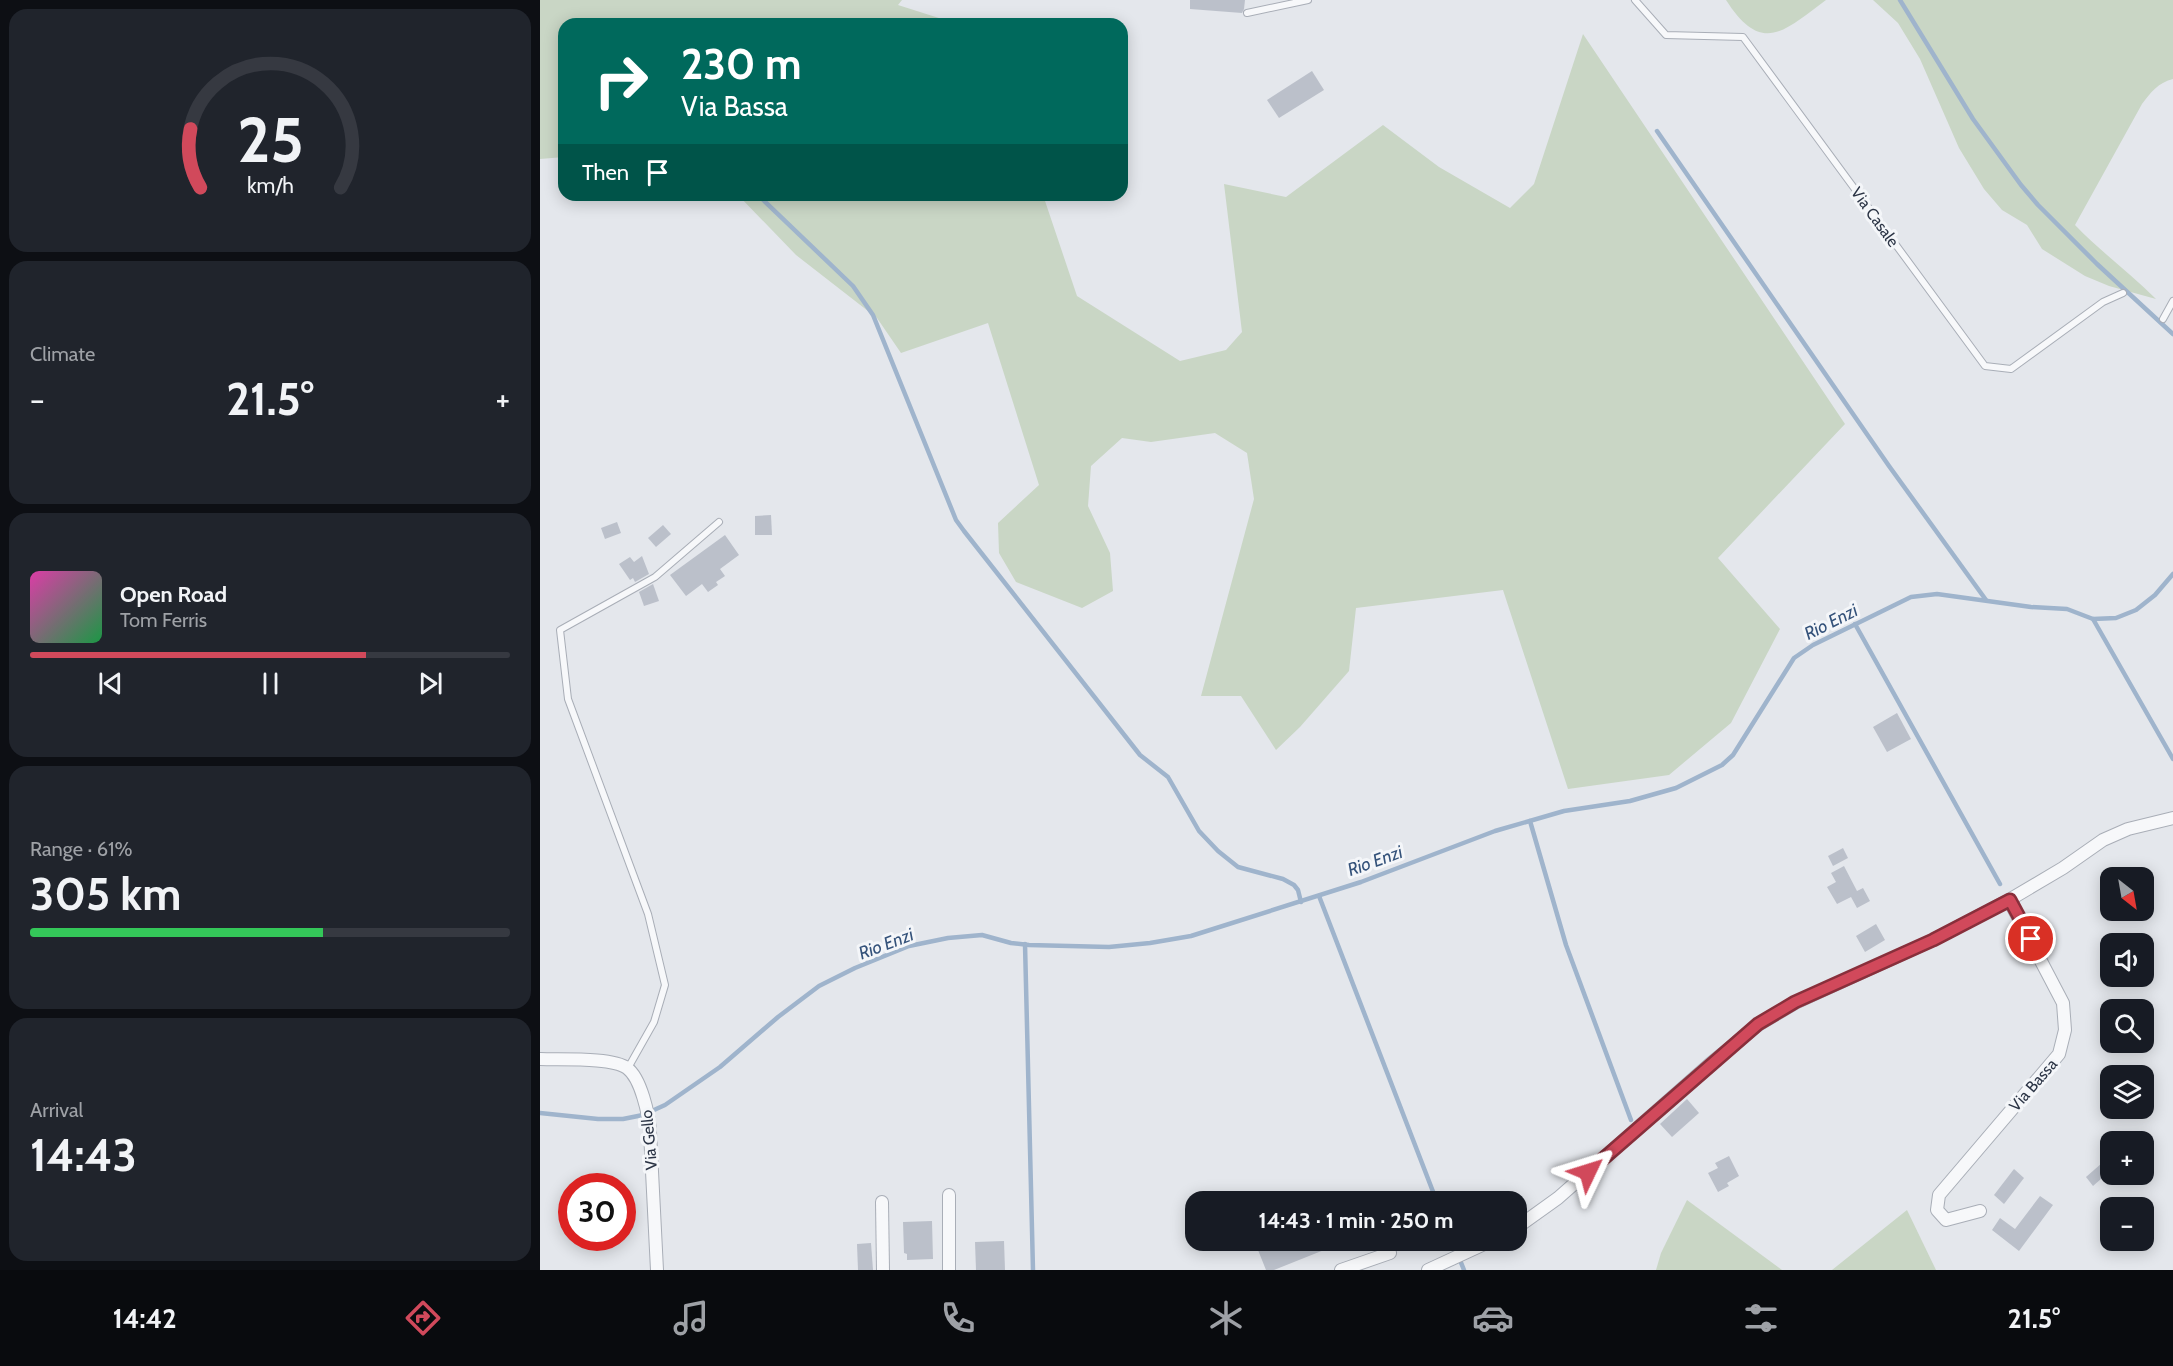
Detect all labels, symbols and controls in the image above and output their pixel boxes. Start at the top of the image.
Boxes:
text: 230 m [681,38,801,90]
icon: right [582,42,660,120]
text: Via Bassa [681,90,788,123]
text: 25 [237,102,303,178]
icon: arrive [641,156,674,189]
text: Then [582,159,629,186]
text: km/h [247,172,293,198]
street label: Via Casale [1847,184,1903,250]
text: Climate [30,342,95,366]
text: 21.5° [226,372,314,426]
text: − [30,379,45,419]
text: + [495,379,510,419]
text: Open Road [120,581,227,608]
water label: Rio Enzi [1801,599,1862,645]
text: Tom Ferris [120,608,207,632]
icon: previous [94,667,127,700]
icon: pause [254,667,287,700]
icon: next [414,667,447,700]
text: Range · 61% [30,837,132,861]
water label: Rio Enzi [1344,841,1407,881]
text: 305 km [30,867,181,921]
north arrow [2100,867,2154,921]
map controls [2100,867,2154,1251]
pin [2005,913,2056,964]
icon: arrive [2014,922,2047,955]
water label: Rio Enzi [855,923,918,964]
button: sound [2100,933,2154,987]
button: search [2100,999,2154,1053]
street label: Via Bassa [2005,1055,2061,1115]
button: layers [2100,1065,2154,1119]
text: Arrival [30,1098,83,1122]
street label: Via Gello [637,1109,661,1171]
text: 14:43 [30,1128,137,1182]
button: + [2100,1131,2154,1185]
position arrow [1556,1140,1620,1204]
speed limit sign: 30 [558,1173,636,1251]
button: − [2100,1197,2154,1251]
text: 14:43 · 1 min · 250 m [1259,1207,1453,1234]
icon: directions [402,1297,444,1339]
icon: music [670,1297,712,1339]
icon: phone [937,1297,979,1339]
icon: climate [1205,1297,1247,1339]
icon: car [1472,1297,1514,1339]
icon: filters [1740,1297,1782,1339]
text: 14:42 [113,1302,177,1335]
text: 21.5° [2008,1302,2060,1335]

